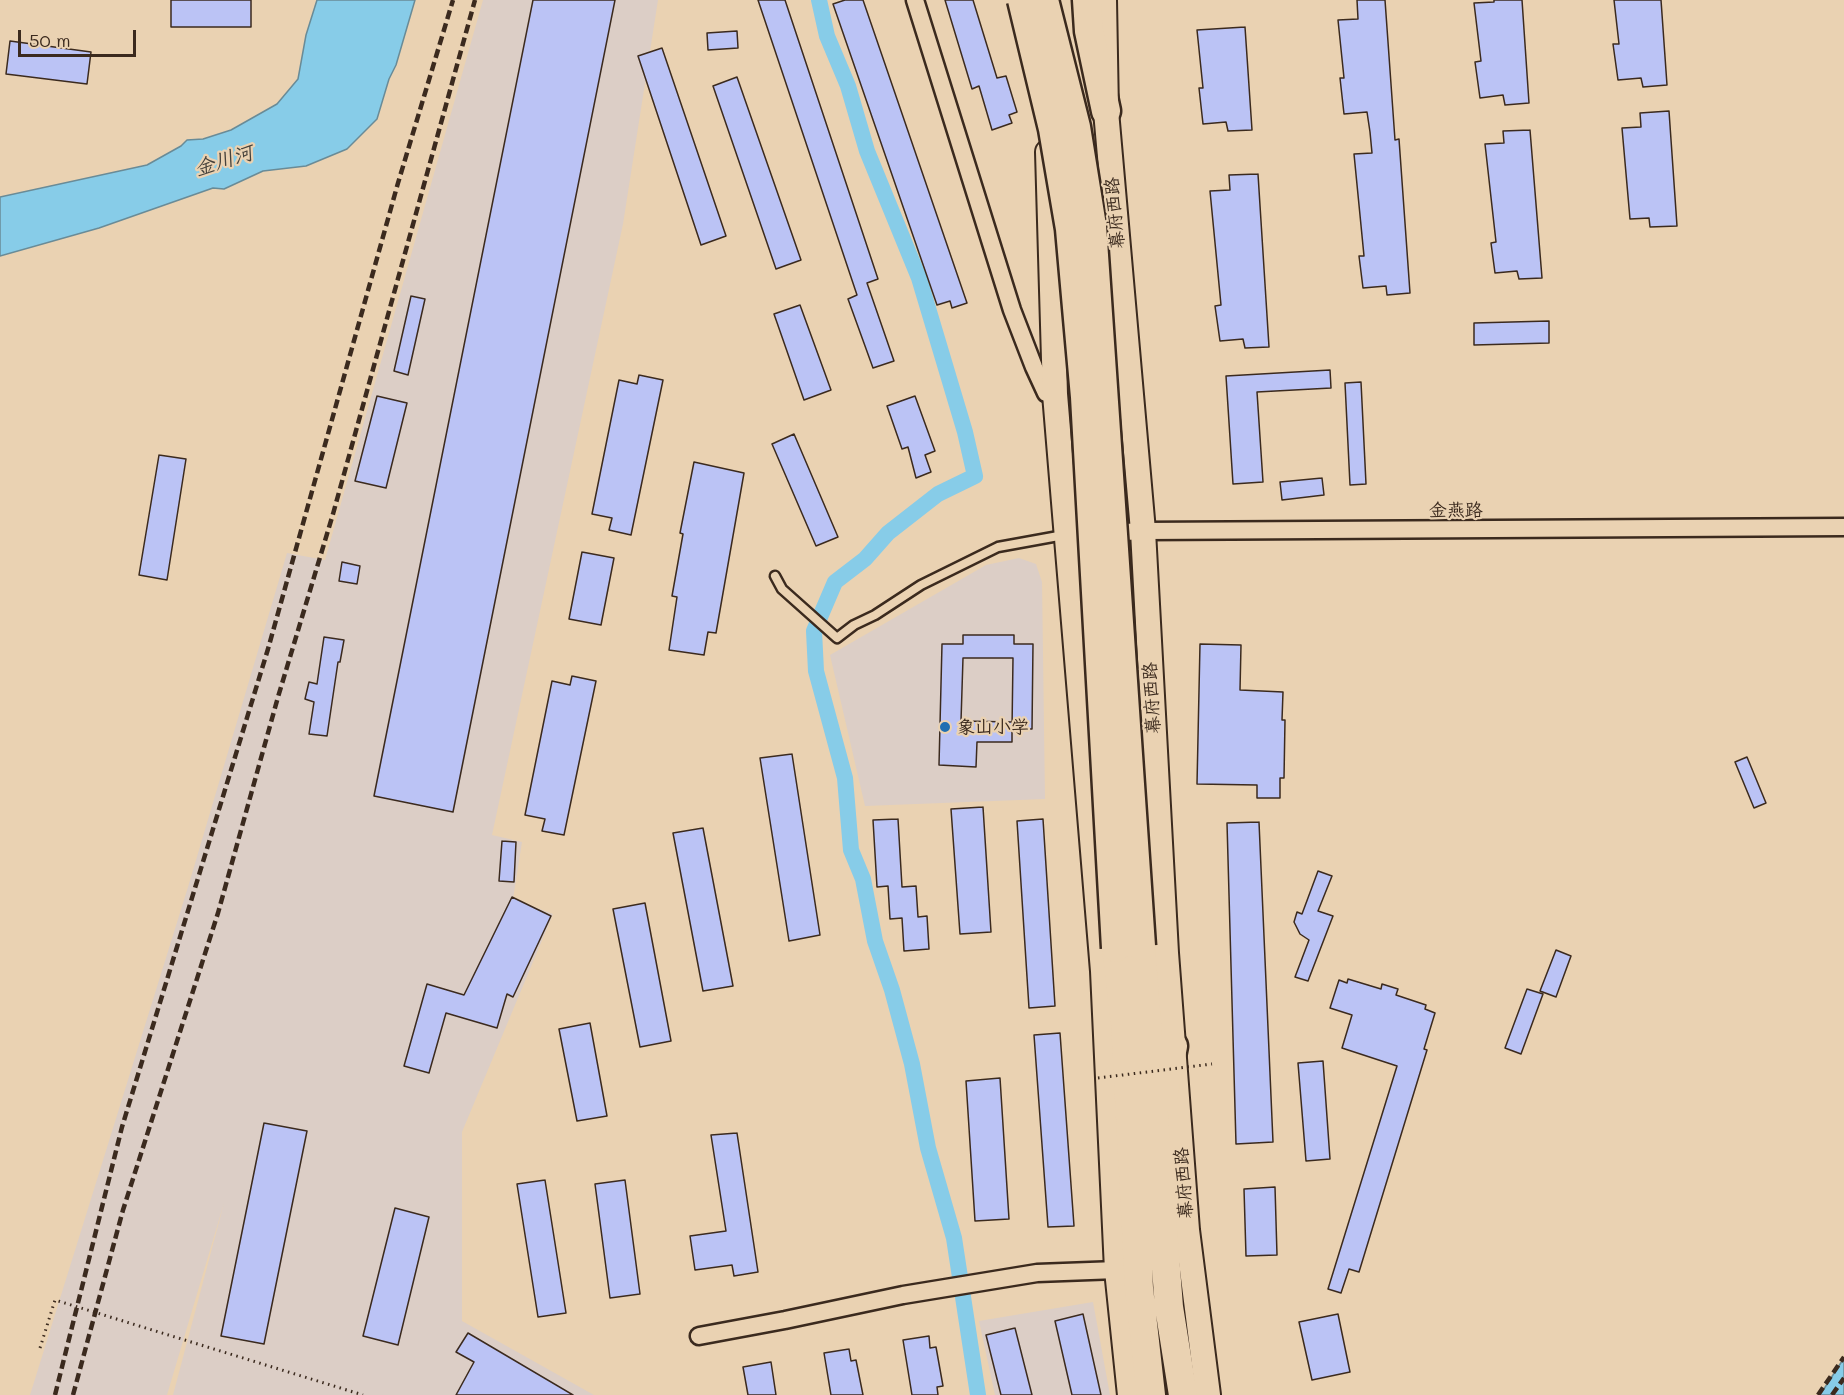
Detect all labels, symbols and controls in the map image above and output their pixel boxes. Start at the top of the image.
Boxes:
scale bar [21,18,140,56]
text: 50 m [29,28,71,52]
water label: 金川河 [192,141,256,181]
street label: 幕府西路 [1101,176,1129,250]
street label: 金燕路 [1429,499,1483,521]
street label: 幕府西路 [1139,661,1165,735]
place label: 象山小学 [957,716,1029,738]
marker: 象山小学 [938,720,952,734]
street label: 幕府西路 [1171,1146,1197,1220]

